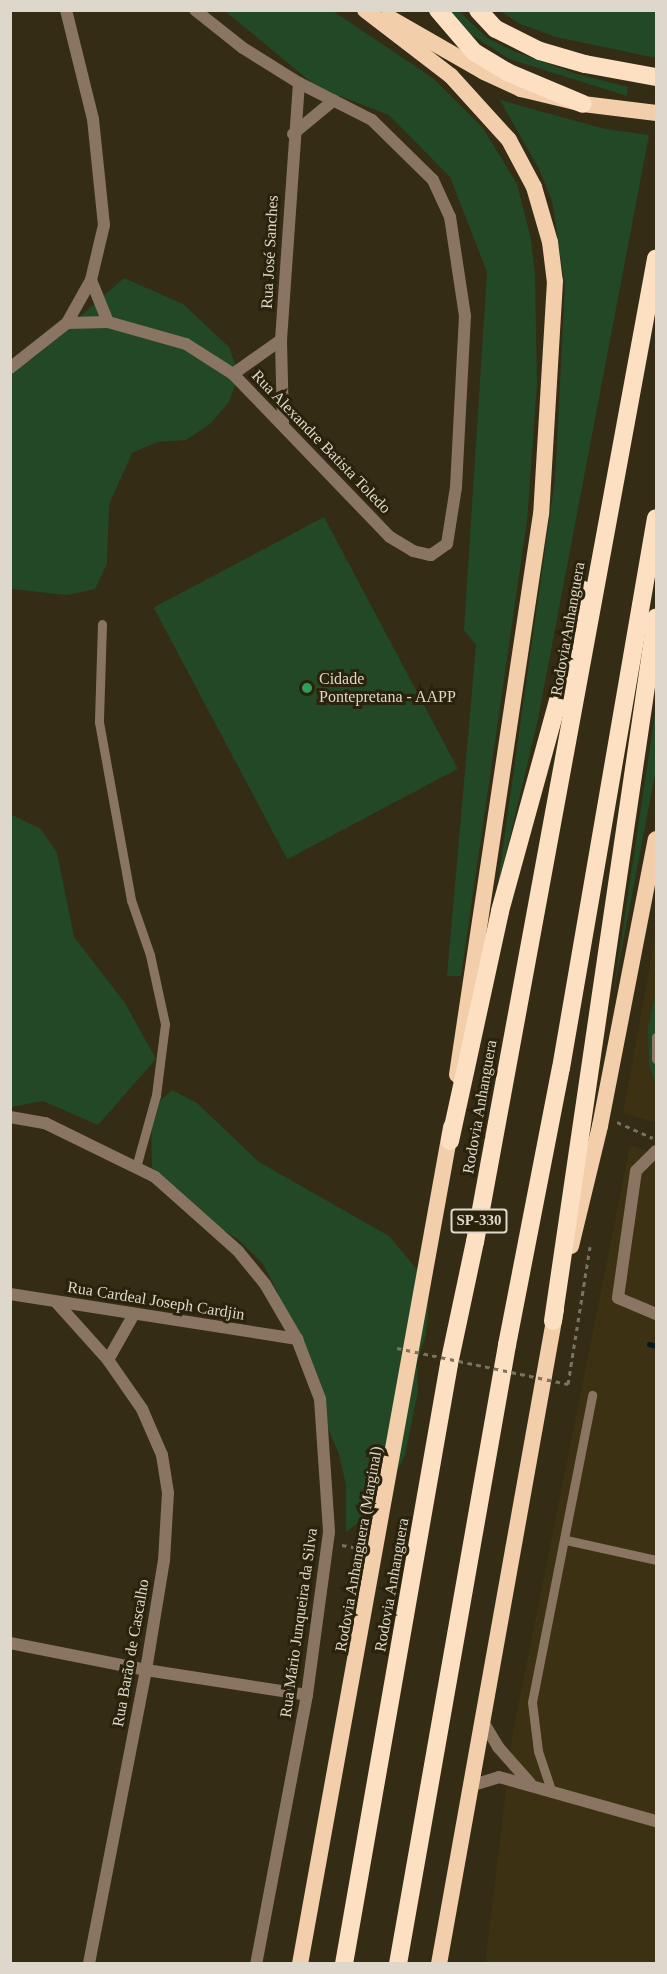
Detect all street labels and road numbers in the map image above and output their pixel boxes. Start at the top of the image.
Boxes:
street label: Rua José Sanches [257,195,283,309]
street label: Rua Alexandre Batista Toledo [247,366,395,518]
street label: Rodovia Anhanguera [547,560,589,698]
street label: Rodovia Anhanguera [459,1038,501,1176]
road number: SP-330 [450,1209,508,1233]
street label: Rua Cardeal Joseph Cardjin [66,1278,246,1324]
street label: Rodovia Anhanguera (Marginal) [331,1444,387,1654]
street label: Rodovia Anhanguera [371,1516,413,1654]
street label: Rua Mário Junqueira da Silva [276,1527,322,1719]
street label: Rua Barão de Cascalho [109,1578,153,1728]

